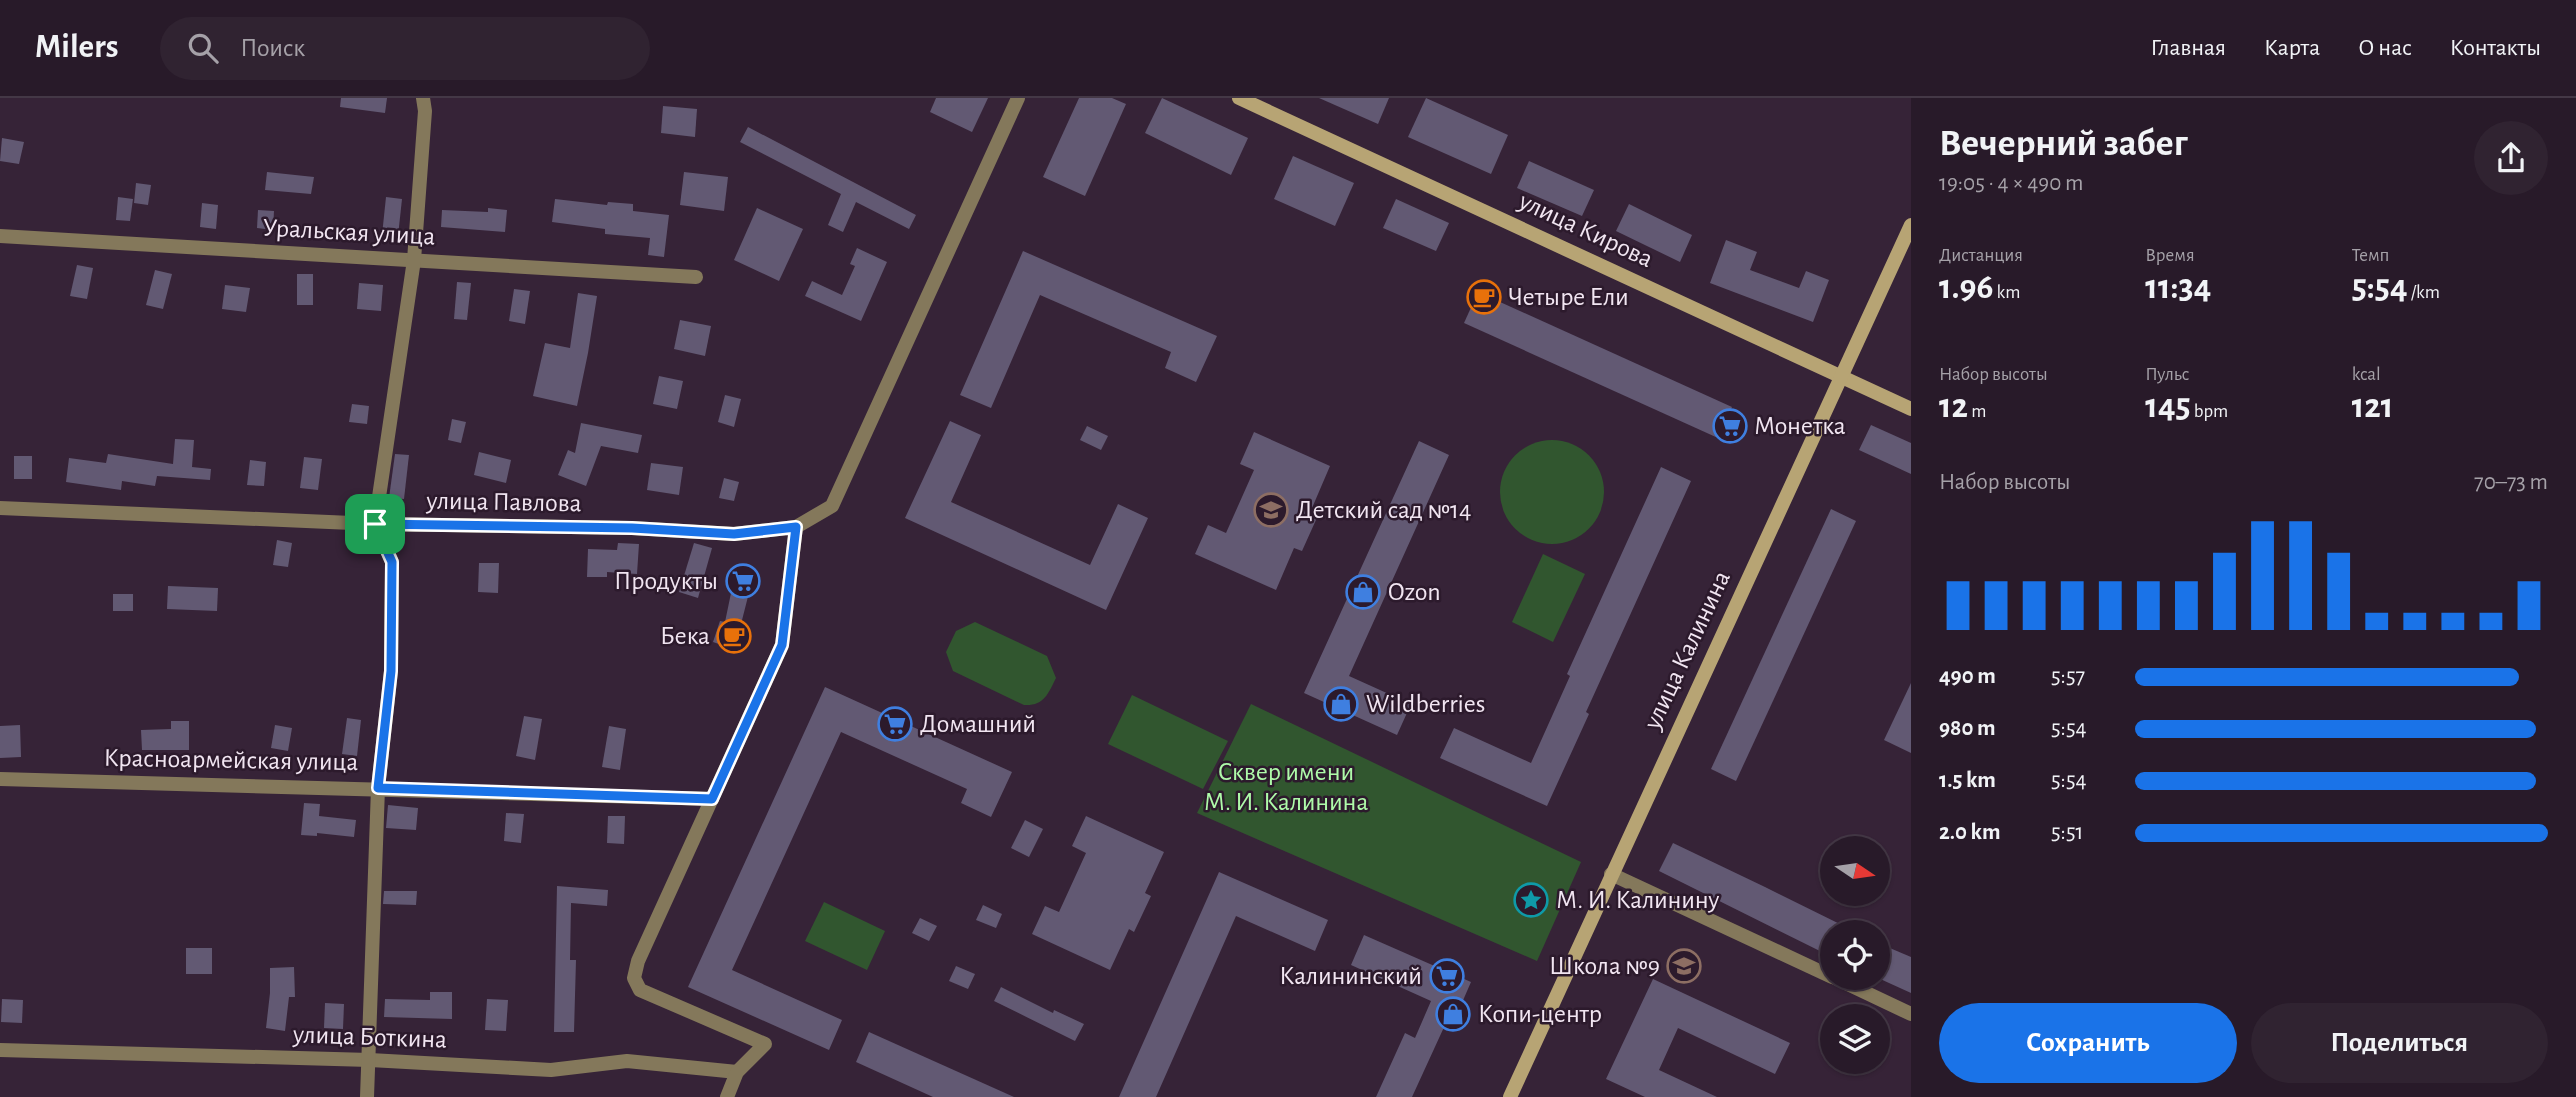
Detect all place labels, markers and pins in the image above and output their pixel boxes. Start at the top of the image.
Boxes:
cafe icon: Четыре Ели [1465,278,1503,316]
place label: Четыре Ели [1508,284,1629,310]
supermarket icon: Монетка [1711,407,1749,445]
place label: Монетка [1754,413,1846,439]
school or university icon: Детский сад №14 [1252,491,1290,529]
pin [345,494,405,554]
place label: Детский сад №14 [1296,497,1471,523]
supermarket icon: Продукты [724,562,762,600]
place label: Продукты [614,568,718,594]
shop icon: Ozon [1344,573,1382,611]
place label: Ozon [1388,579,1441,605]
cafe icon: Бека [715,617,753,655]
place label: Бека [660,623,710,649]
shop icon: Wildberries [1322,685,1360,723]
place label: Wildberries [1366,691,1485,717]
supermarket icon: Домашний [876,705,914,743]
place label: Домашний [920,711,1036,737]
place icon: М. И. Калинину [1512,881,1550,919]
place label: М. И. Калинину [1556,887,1719,913]
school or university icon: Школа №9 [1665,947,1703,985]
place label: Школа №9 [1549,953,1660,979]
supermarket icon: Калининский [1428,957,1466,995]
place label: Калининский [1279,963,1422,989]
shop icon: Копи-центр [1434,995,1472,1033]
place label: Копи-центр [1478,1001,1602,1027]

